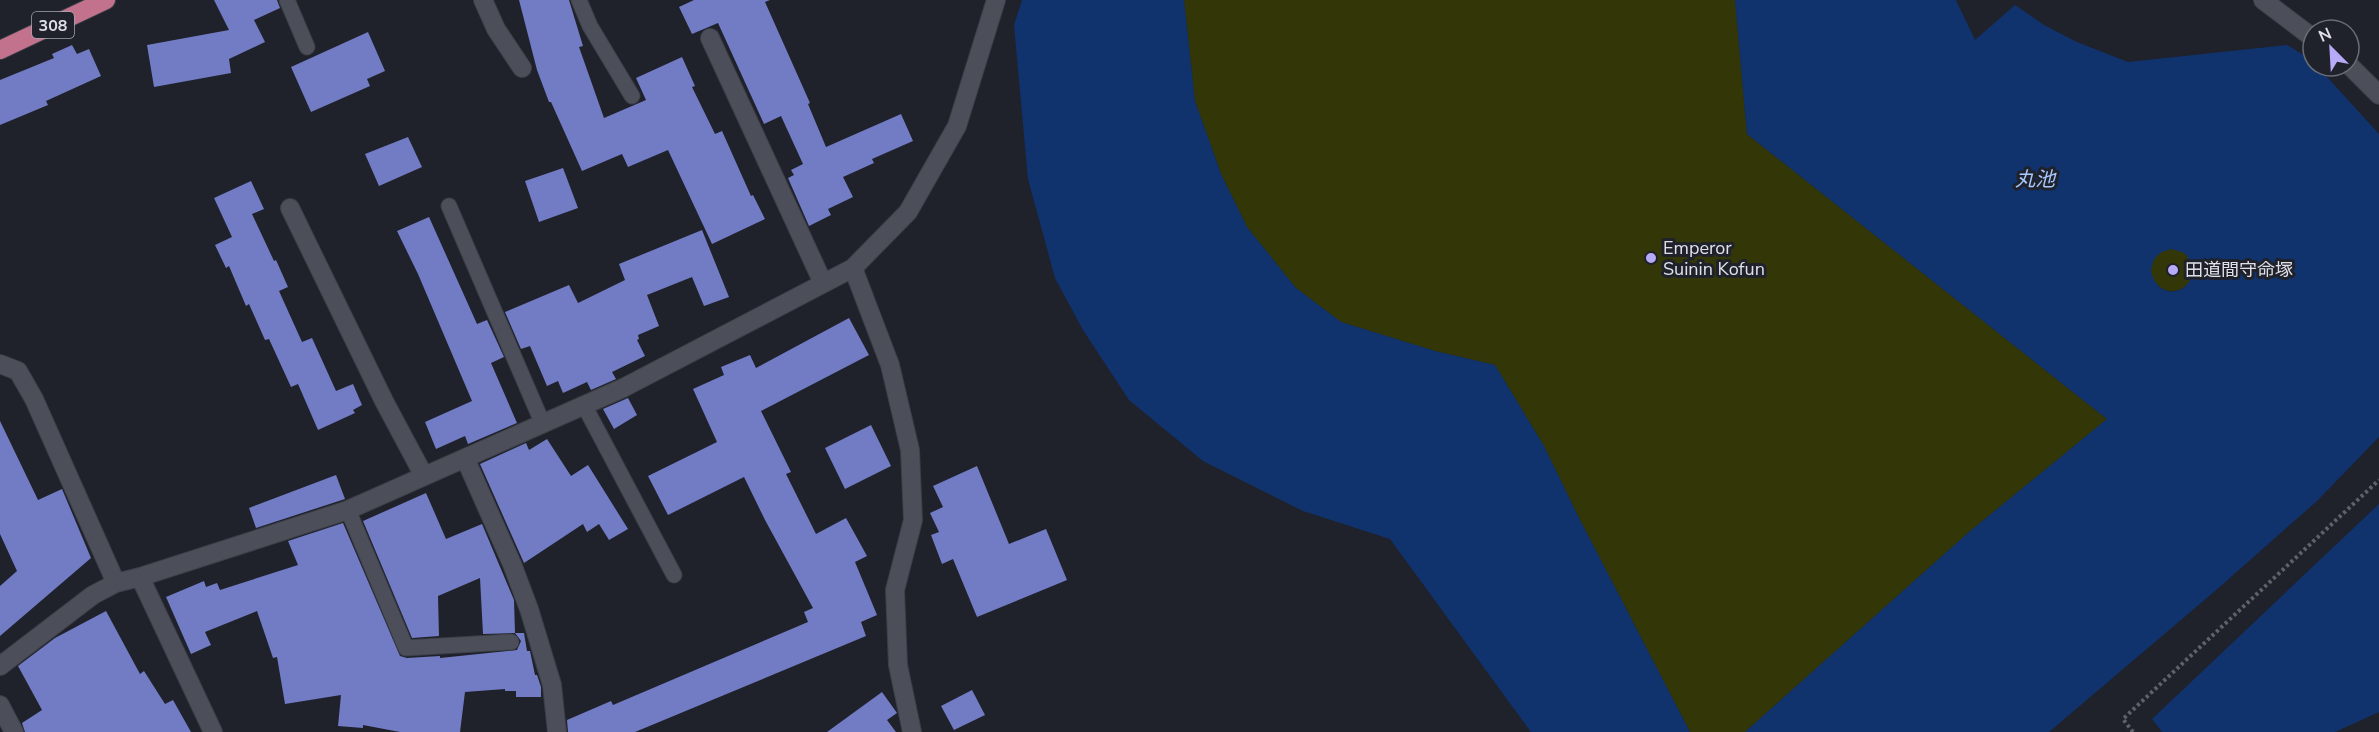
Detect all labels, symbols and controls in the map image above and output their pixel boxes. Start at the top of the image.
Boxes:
road number: 308 [32,12,74,38]
north arrow [2301,18,2361,78]
text: N [2315,23,2335,48]
water label: 丸池 [2015,166,2057,193]
place label: Emperor Suinin Kofun [1663,236,1765,281]
marker: Emperor Suinin Kofun [1644,251,1658,265]
place label: 田道間守命塚 [2185,258,2293,282]
marker: 田道間守命塚 [2166,263,2180,277]

